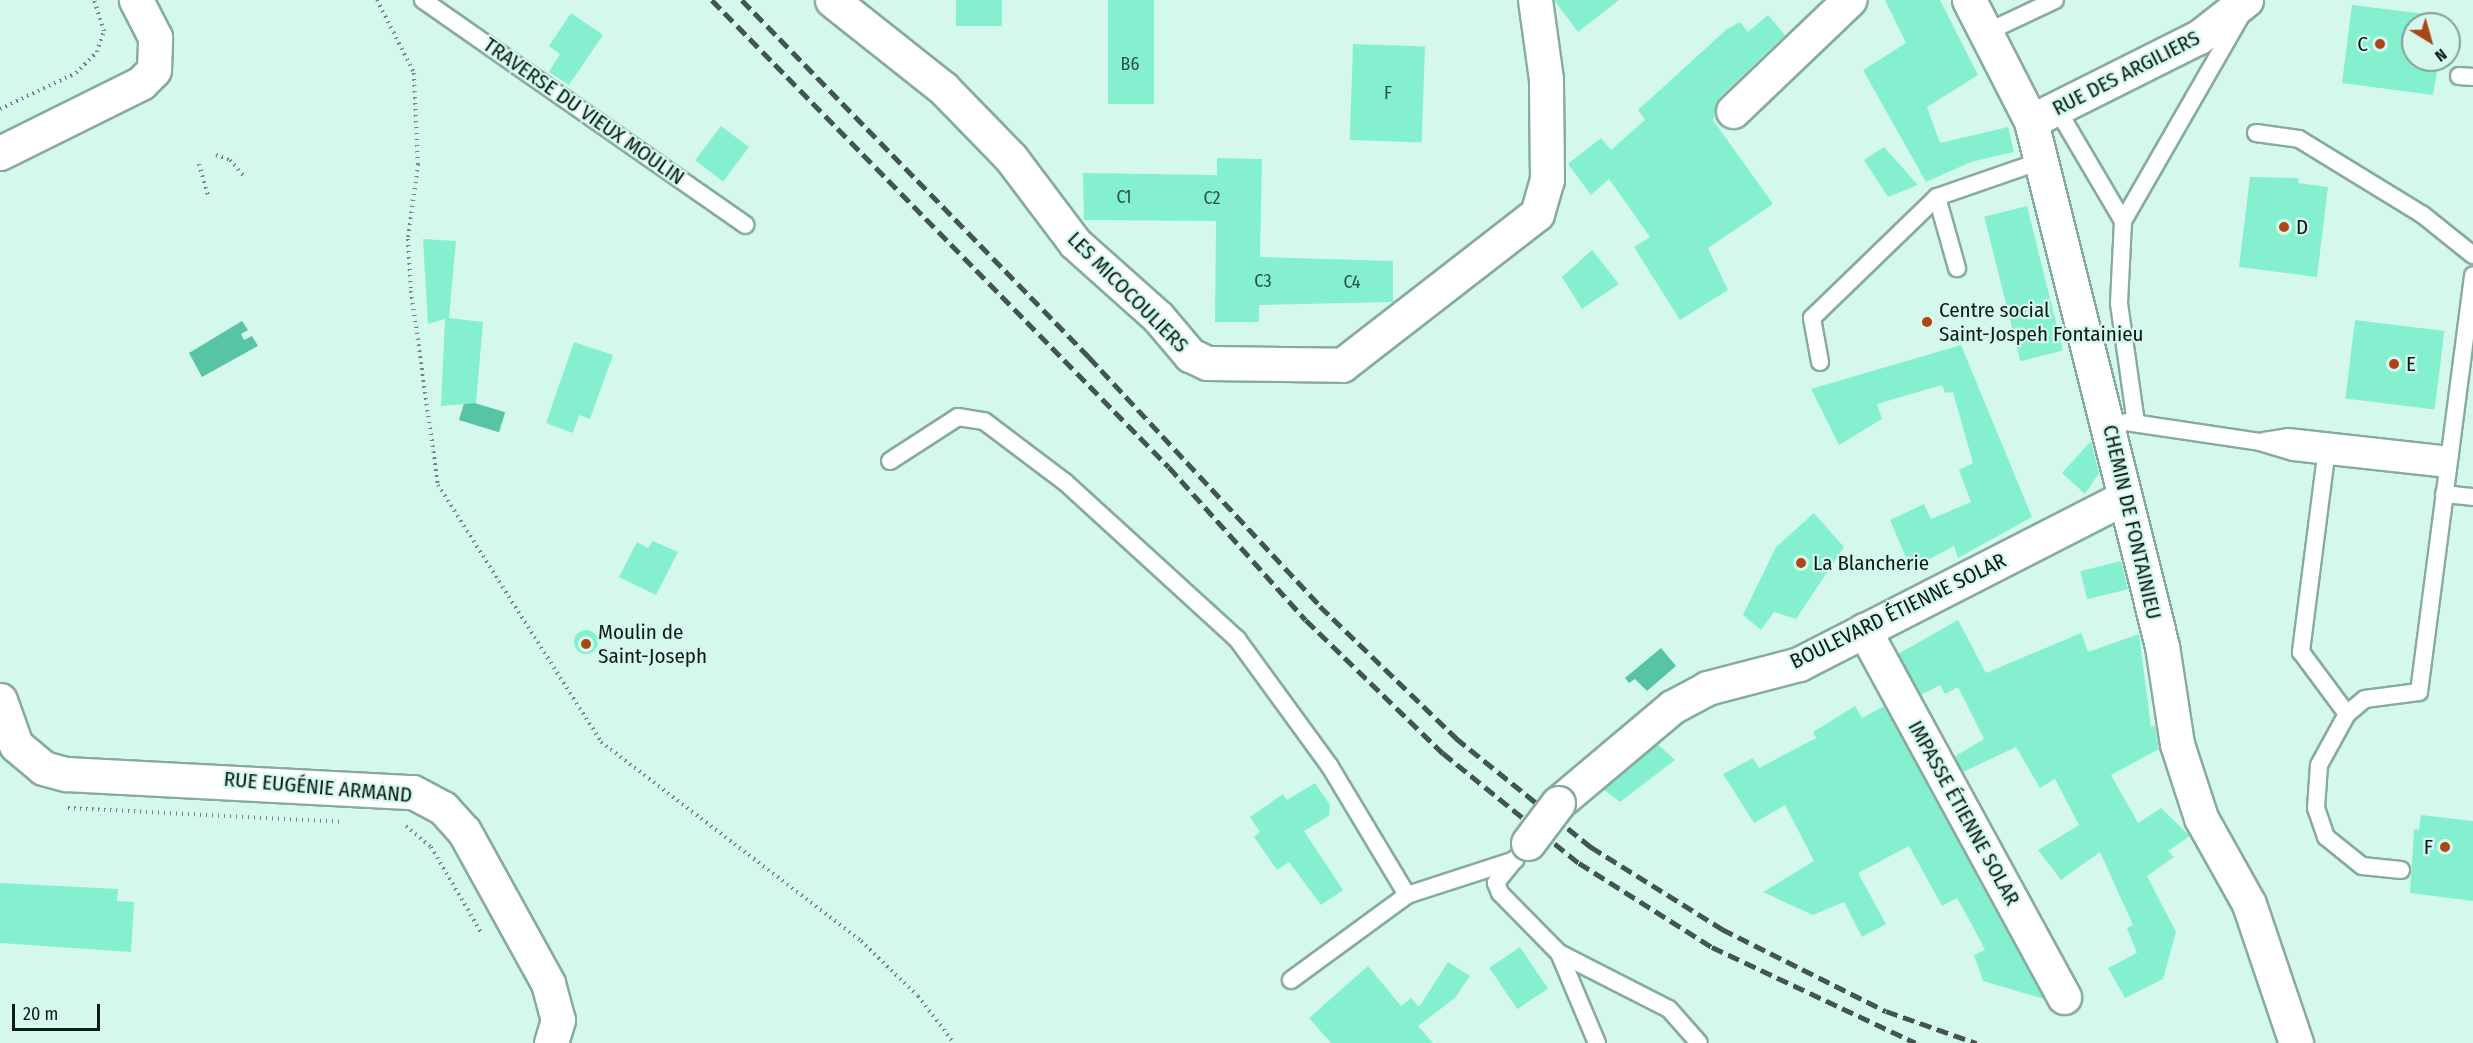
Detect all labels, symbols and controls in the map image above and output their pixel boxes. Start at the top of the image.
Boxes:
north arrow [2401,12,2461,72]
street label: RUE DES ARGILIERS [2048,25,2204,121]
place label: C [2357,31,2368,57]
street label: TRAVERSE DU VIEUX MOULIN [479,32,689,190]
marker: C [2373,37,2387,51]
text: N [2431,45,2450,66]
house number: B6 [1121,53,1139,75]
house number: F [1384,82,1392,104]
house number: C1 [1116,186,1132,208]
house number: C2 [1203,187,1221,209]
place label: D [2296,214,2308,240]
marker: D [2277,220,2291,234]
street label: LES MICOCOULIERS [1062,226,1194,358]
house number: C3 [1254,270,1272,292]
house number: C4 [1344,271,1360,293]
place label: Centre social Saint-Jospeh Fontainieu [1939,297,2144,347]
marker: Centre social Saint-Jospeh Fontainieu [1920,315,1934,329]
place label: E [2406,351,2416,377]
marker: E [2387,357,2401,371]
street label: CHEMIN DE FONTAINIEU [2097,422,2167,622]
street label: BOULEVARD ÉTIENNE SOLAR [1786,548,2010,674]
place label: La Blancherie [1813,550,1929,576]
marker: La Blancherie [1794,556,1808,570]
place label: Moulin de Saint-Joseph [598,619,707,669]
marker: Moulin de Saint-Joseph [579,637,593,651]
street label: IMPASSE ÉTIENNE SOLAR [1903,716,2025,910]
street label: RUE EUGÉNIE ARMAND [223,766,413,808]
place label: F [2424,834,2433,860]
marker: F [2438,840,2452,854]
scale bar [15,992,104,1030]
text: 20 m [23,1003,58,1025]

